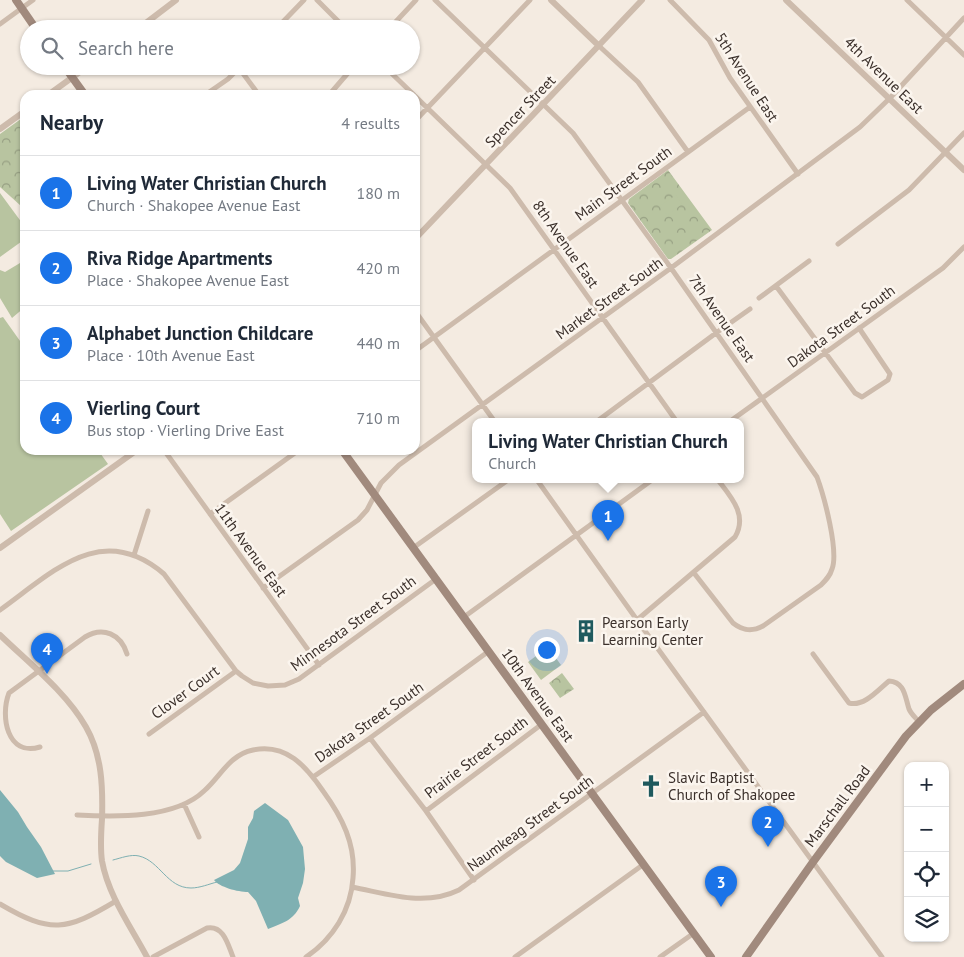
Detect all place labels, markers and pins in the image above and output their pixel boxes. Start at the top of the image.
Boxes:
pin: 1 [592,500,624,541]
place label: Pearson Early Learning Center [602,613,703,649]
building icon: Pearson Early Learning Center [573,618,599,644]
pin: 4 [31,633,63,674]
place label: Slavic Baptist Church of Shakopee [668,768,795,804]
church icon: Slavic Baptist Church of Shakopee [638,773,664,799]
pin: 2 [752,806,784,847]
pin: 3 [705,866,737,907]

